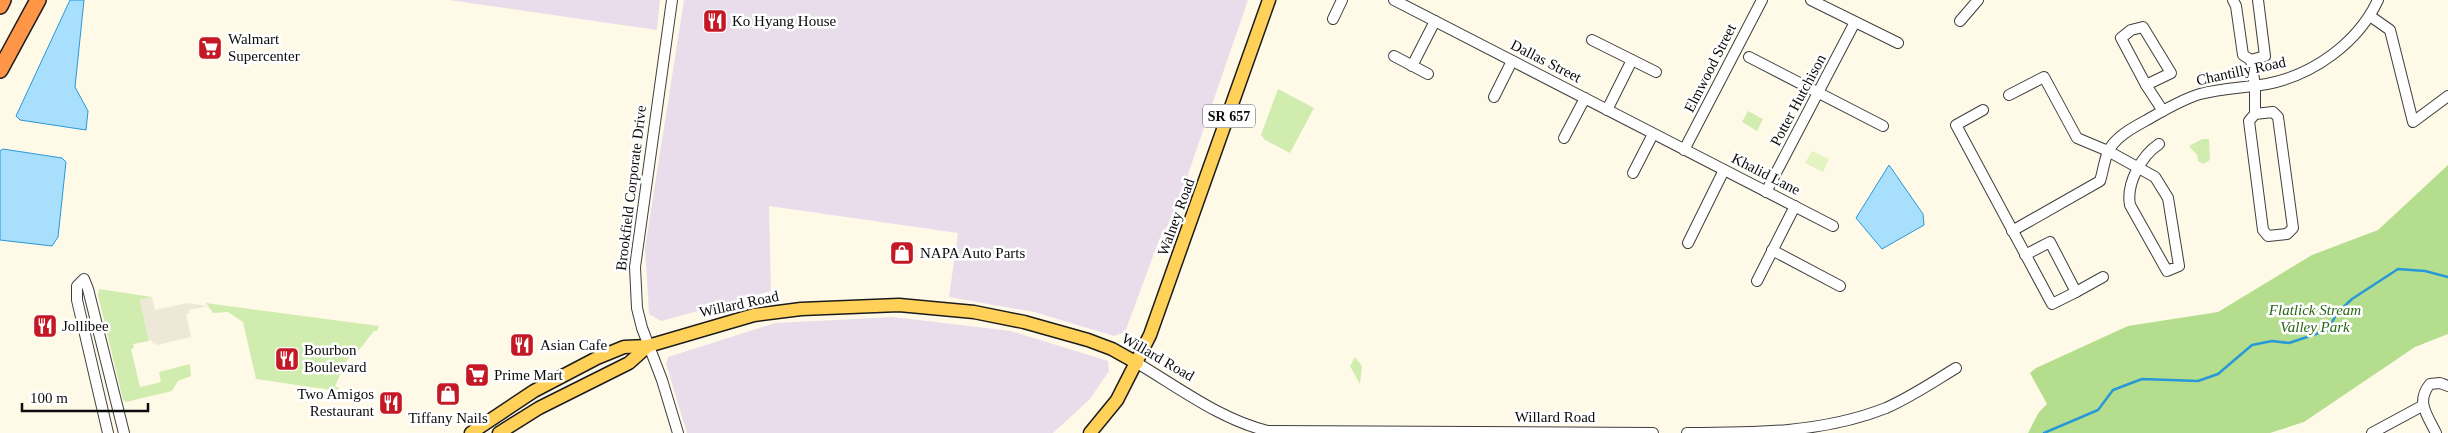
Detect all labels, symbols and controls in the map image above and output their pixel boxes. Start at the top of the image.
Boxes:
restaurant icon: Ko Hyang House [702,8,728,34]
place label: Ko Hyang House [732,13,836,29]
street label: Elmwood Street [1681,20,1740,115]
place label: Walmart Supercenter [228,31,300,64]
supermarket icon: Walmart Supercenter [197,35,223,61]
street label: Dallas Street [1508,36,1585,86]
street label: Potter Hutchison [1767,51,1829,148]
street label: Chantilly Road [2195,54,2288,88]
street label: Brookfield Corporate Drive [613,104,649,272]
road number: SR 657 [1203,104,1255,128]
street label: Khalid Lane [1729,150,1803,198]
street label: Walney Road [1155,176,1198,258]
shop icon: NAPA Auto Parts [889,240,915,266]
place label: NAPA Auto Parts [920,245,1025,261]
street label: Willard Road [698,288,781,320]
park label: Flatlick Stream Valley Park [2268,302,2361,335]
restaurant icon: Jollibee [32,313,58,339]
place label: Jollibee [62,318,109,334]
street label: Willard Road [1119,330,1197,384]
restaurant icon: Asian Cafe [509,332,535,358]
place label: Asian Cafe [540,337,607,353]
place label: Bourbon Boulevard [304,342,367,375]
restaurant icon: Bourbon Boulevard [274,346,300,372]
supermarket icon: Prime Mart [464,362,490,388]
place label: Prime Mart [494,367,564,383]
scale bar [22,380,149,412]
shop icon: Tiffany Nails [435,381,461,407]
place label: Two Amigos Restaurant [297,386,375,419]
text: 100 m [30,390,68,406]
restaurant icon: Two Amigos Restaurant [378,390,404,416]
street label: Willard Road [1515,409,1596,425]
place label: Tiffany Nails [408,410,488,426]

